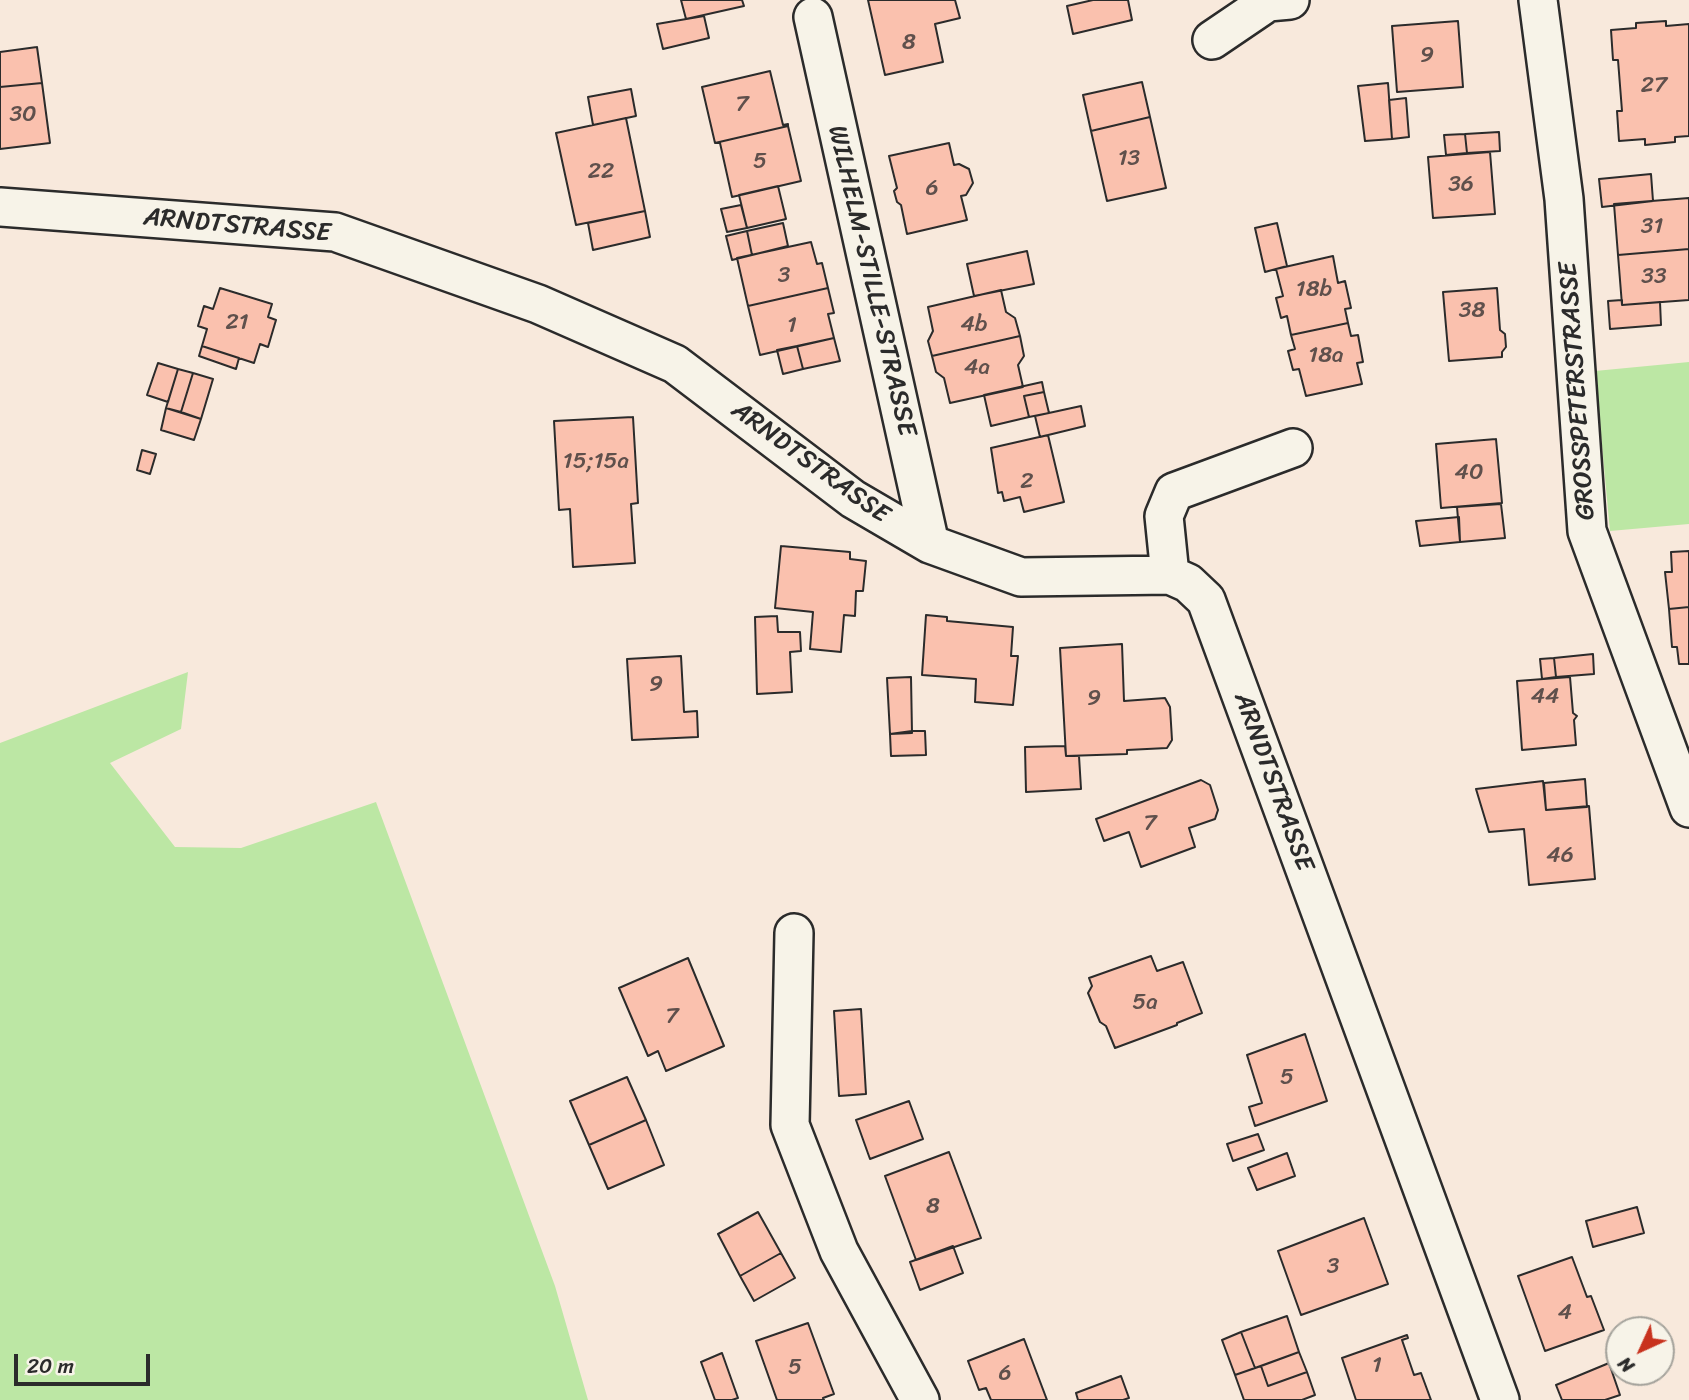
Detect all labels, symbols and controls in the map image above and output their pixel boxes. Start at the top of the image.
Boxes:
house number: 8 [902,29,916,57]
house number: 9 [1420,42,1434,70]
house number: 27 [1641,72,1667,100]
house number: 7 [735,91,749,119]
house number: 30 [9,101,37,129]
street label: WILHELM-STILLE-STRASSE [820,123,922,439]
house number: 13 [1118,145,1140,173]
house number: 5 [753,148,767,176]
house number: 22 [588,158,614,186]
house number: 36 [1448,171,1474,199]
house number: 6 [925,175,939,203]
street label: ARNDTSTRASSE [142,202,332,250]
house number: 31 [1641,213,1663,241]
street label: GROSSPETERSTRASSE [1553,261,1603,521]
house number: 3 [778,262,790,290]
house number: 33 [1641,263,1667,291]
house number: 18b [1296,276,1332,304]
house number: 38 [1459,297,1485,325]
house number: 21 [225,309,249,337]
house number: 4b [960,311,988,339]
house number: 1 [787,312,797,340]
house number: 18a [1308,342,1344,370]
house number: 4a [964,354,990,382]
street label: ARNDTSTRASSE [725,395,895,531]
house number: 15;15a [563,448,629,476]
house number: 40 [1455,459,1483,487]
house number: 2 [1020,468,1034,496]
house number: 9 [649,671,663,699]
house number: 44 [1531,683,1559,711]
house number: 9 [1087,685,1101,713]
street label: ARNDTSTRASSE [1226,688,1320,876]
house number: 7 [1143,810,1157,838]
house number: 46 [1546,842,1574,870]
house number: 5a [1132,989,1158,1017]
house number: 7 [665,1003,679,1031]
house number: 5 [1280,1064,1294,1092]
house number: 8 [926,1193,940,1221]
house number: 3 [1327,1253,1339,1281]
house number: 4 [1558,1299,1572,1327]
north arrow [1605,1316,1675,1386]
scale bar [18,1340,154,1384]
text: 20 m [27,1347,74,1385]
text: N [1610,1348,1643,1381]
house number: 1 [1372,1352,1382,1380]
house number: 5 [788,1354,802,1382]
house number: 6 [998,1360,1012,1388]

